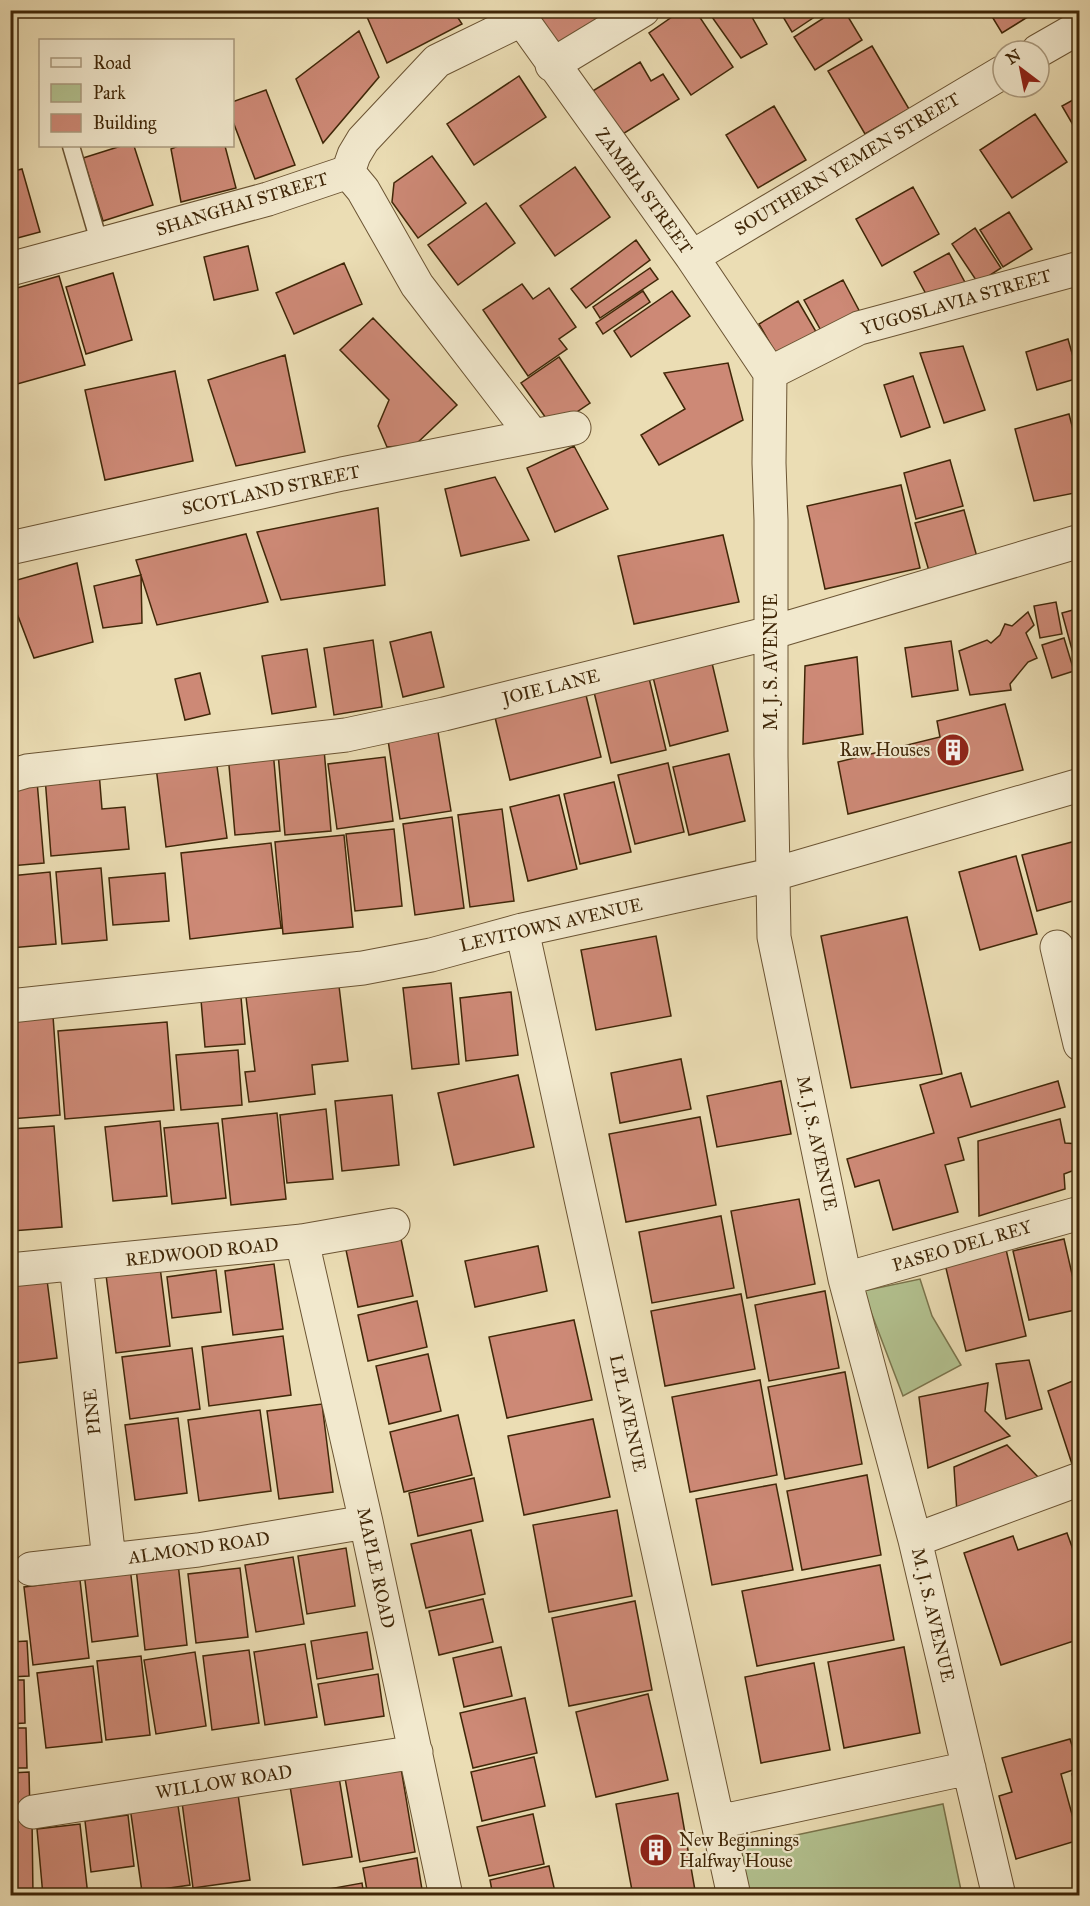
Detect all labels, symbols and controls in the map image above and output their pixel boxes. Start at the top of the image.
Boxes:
legend [39,39,234,147]
north arrow [991,39,1051,99]
text: N [1003,45,1024,68]
text: Road [93,52,131,74]
text: Park [93,82,126,104]
street label: SOUTHERN YEMEN STREET [730,88,964,240]
text: Building [93,112,157,135]
street label: ZAMBIA STREET [591,123,697,259]
street label: SHANGHAI STREET [153,167,331,241]
street label: YUGOSLAVIA STREET [858,264,1054,340]
street label: SCOTLAND STREET [180,460,362,520]
street label: M. J. S. AVENUE [760,593,783,731]
street label: JOIE LANE [498,664,602,711]
building icon: Raw Houses [935,732,971,768]
place label: Raw Houses [839,739,930,761]
street label: LEVITOWN AVENUE [458,893,645,957]
street label: M. J. S. AVENUE [791,1074,842,1213]
street label: PASEO DEL REY [890,1215,1035,1276]
street label: REDWOOD ROAD [124,1233,280,1271]
street label: LPL AVENUE [605,1352,651,1474]
street label: PINE [79,1388,105,1436]
street label: MAPLE ROAD [352,1505,400,1631]
street label: ALMOND ROAD [126,1527,271,1569]
street label: M. J. S. AVENUE [906,1546,959,1685]
street label: WILLOW ROAD [154,1760,294,1804]
place label: New Beginnings Halfway House [679,1829,799,1872]
building icon: New Beginnings Halfway House [638,1832,674,1868]

